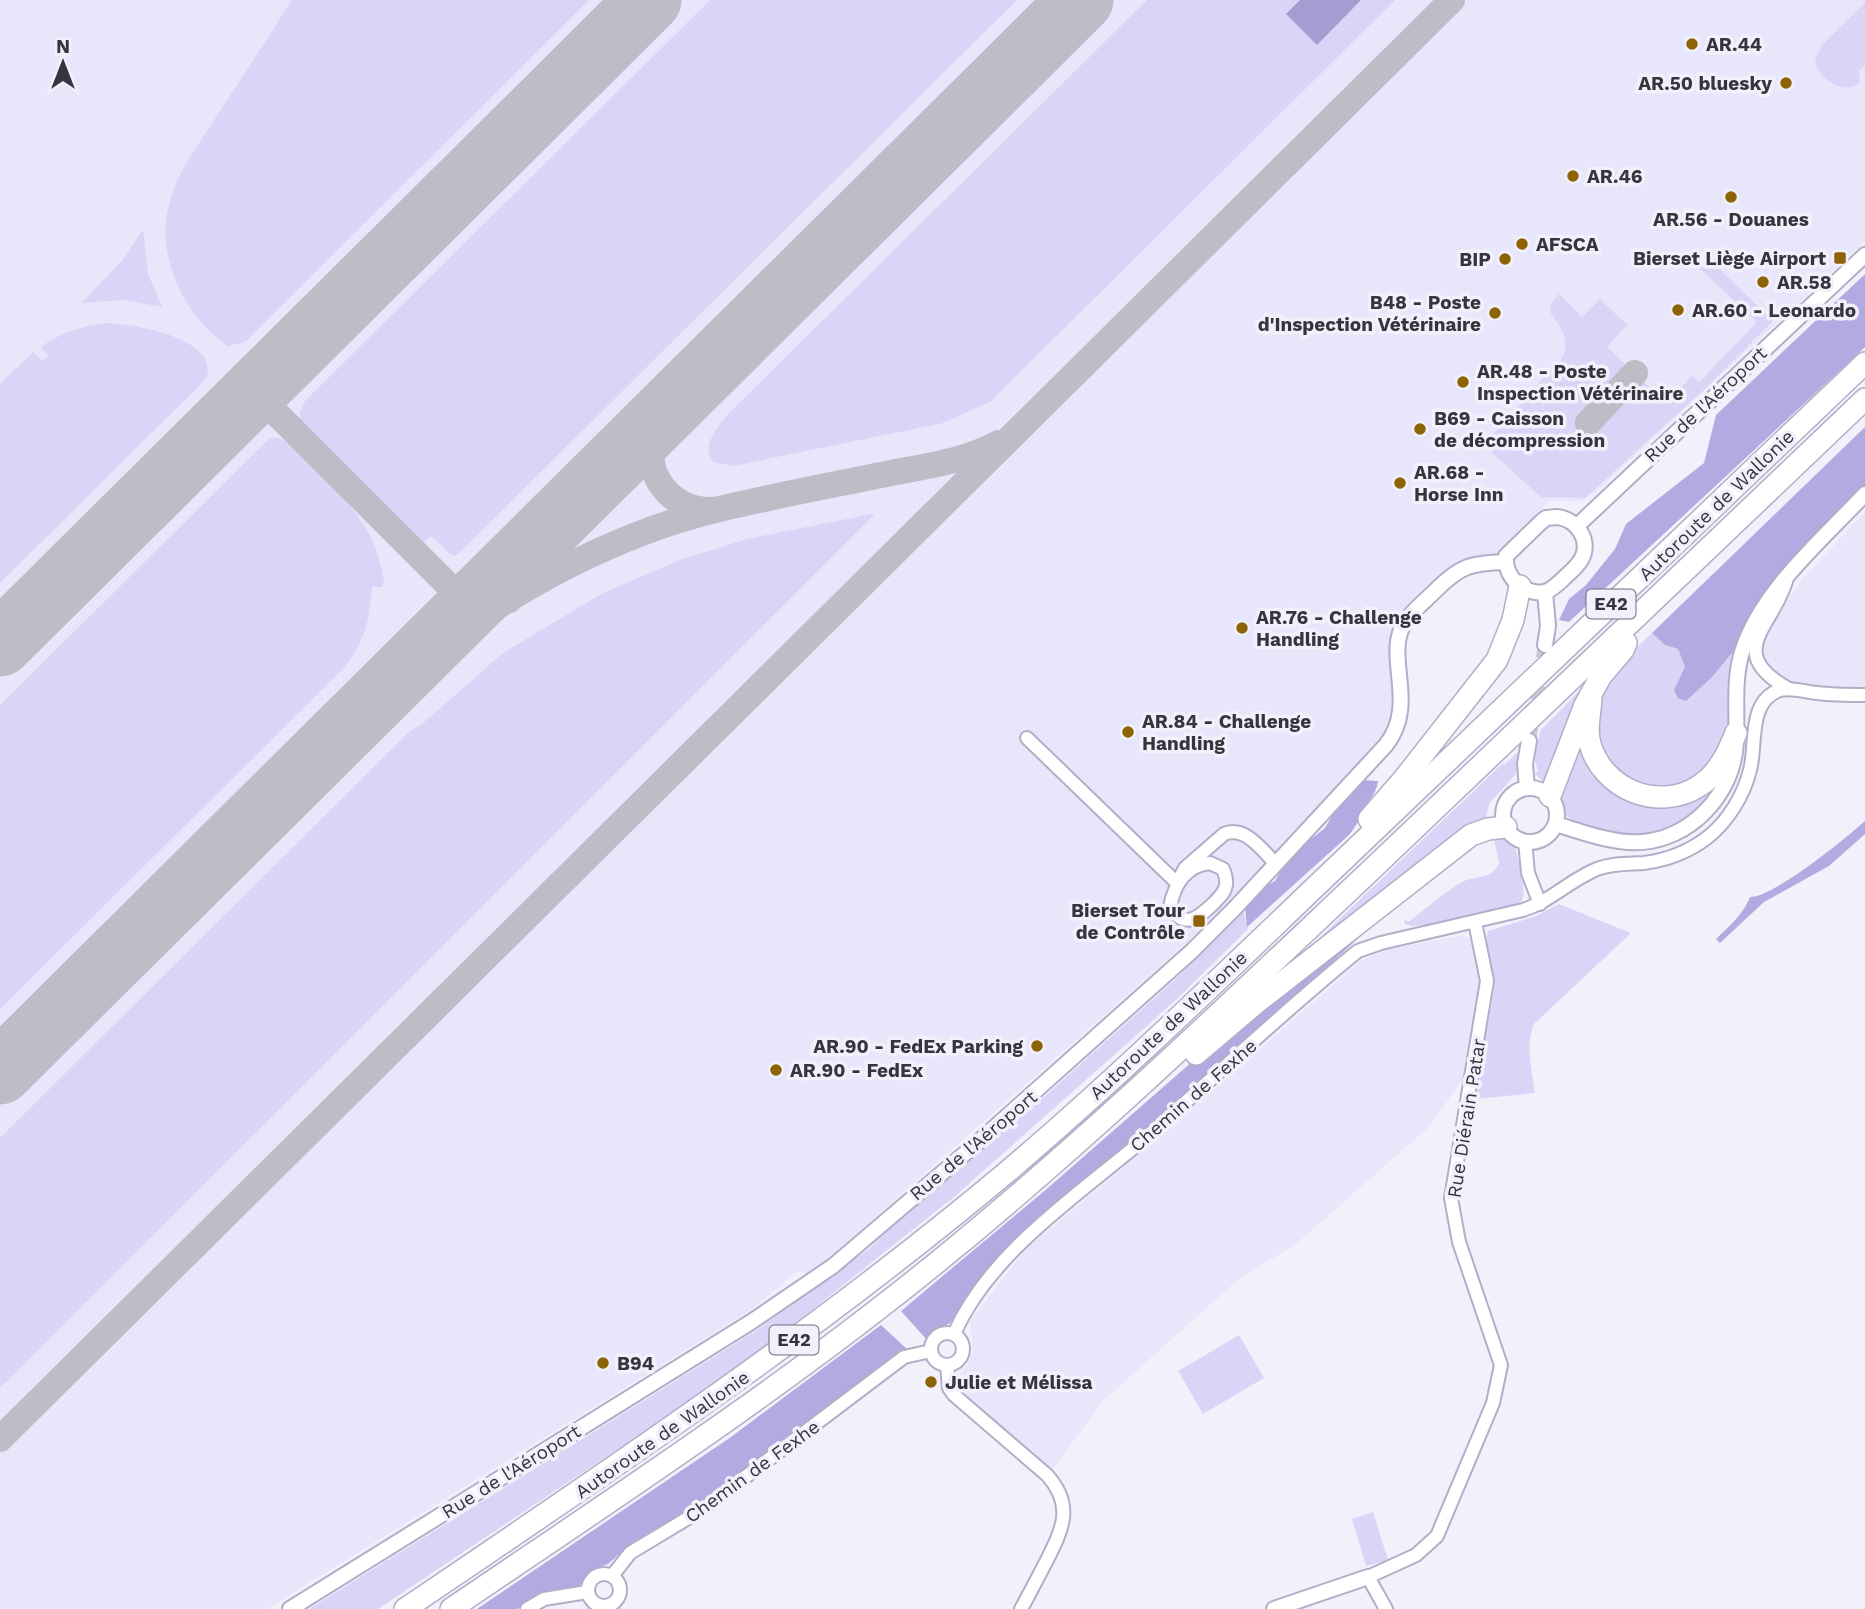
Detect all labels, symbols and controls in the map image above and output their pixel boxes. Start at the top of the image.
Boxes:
north arrow [28,28,98,98]
place label: AR.44 [1706,33,1762,56]
text: N [56,35,70,58]
marker: AR.44 [1684,36,1700,52]
place label: AR.50 bluesky [1638,72,1772,95]
marker: AR.50 bluesky [1778,75,1794,91]
place label: AR.46 [1587,165,1643,188]
marker: AR.46 [1565,168,1581,184]
marker: AR.56 - Douanes [1723,189,1739,205]
place label: AR.56 - Douanes [1653,208,1809,231]
place label: AFSCA [1536,233,1599,256]
marker: AFSCA [1514,236,1530,252]
place label: Bierset Liège Airport [1633,247,1827,270]
place label: BIP [1459,248,1491,271]
marker: Bierset Liège Airport [1832,250,1848,266]
marker: BIP [1497,251,1513,267]
place label: AR.58 [1777,271,1832,294]
marker: AR.58 [1755,274,1771,290]
place label: B48 - Poste d'Inspection Vétérinaire [1258,291,1481,336]
place label: AR.60 - Leonardo [1692,299,1856,322]
marker: AR.60 - Leonardo [1670,302,1686,318]
marker: B48 - Poste d'Inspection Vétérinaire [1487,305,1503,321]
street label: Rue de l'Aéroport [1639,342,1772,467]
place label: AR.48 - Poste Inspection Vétérinaire [1477,360,1684,405]
marker: AR.48 - Poste Inspection Vétérinaire [1455,374,1471,390]
place label: B69 - Caisson de décompression [1434,407,1605,452]
marker: B69 - Caisson de décompression [1412,421,1428,437]
street label: Autoroute de Wallonie [1634,425,1799,586]
place label: AR.68 - Horse Inn [1414,461,1504,506]
marker: AR.68 - Horse Inn [1392,475,1408,491]
road number: E42 [1586,590,1636,618]
place label: AR.76 - Challenge Handling [1256,606,1422,651]
marker: AR.76 - Challenge Handling [1234,620,1250,636]
place label: AR.84 - Challenge Handling [1142,710,1311,755]
marker: AR.84 - Challenge Handling [1120,724,1136,740]
place label: Bierset Tour de Contrôle [1071,899,1186,944]
marker: Bierset Tour de Contrôle [1191,913,1207,929]
street label: Autoroute de Wallonie [1085,946,1252,1104]
street label: Chemin de Fexhe [1125,1034,1261,1157]
place label: AR.90 - FedEx Parking [813,1035,1023,1058]
street label: Rue Diérain Patar [1443,1036,1490,1199]
marker: AR.90 - FedEx Parking [1029,1038,1045,1054]
place label: AR.90 - FedEx [790,1059,924,1082]
marker: AR.90 - FedEx [768,1062,784,1078]
street label: Rue de l'Aéroport [905,1085,1042,1205]
road number: E42 [770,1325,818,1354]
place label: B94 [617,1352,654,1375]
marker: B94 [595,1355,611,1371]
street label: Autoroute de Wallonie [571,1366,754,1503]
place label: Julie et Mélissa [945,1371,1092,1394]
marker: Julie et Mélissa [923,1374,939,1390]
street label: Chemin de Fexhe [681,1415,824,1528]
street label: Rue de l'Aéroport [438,1419,585,1523]

